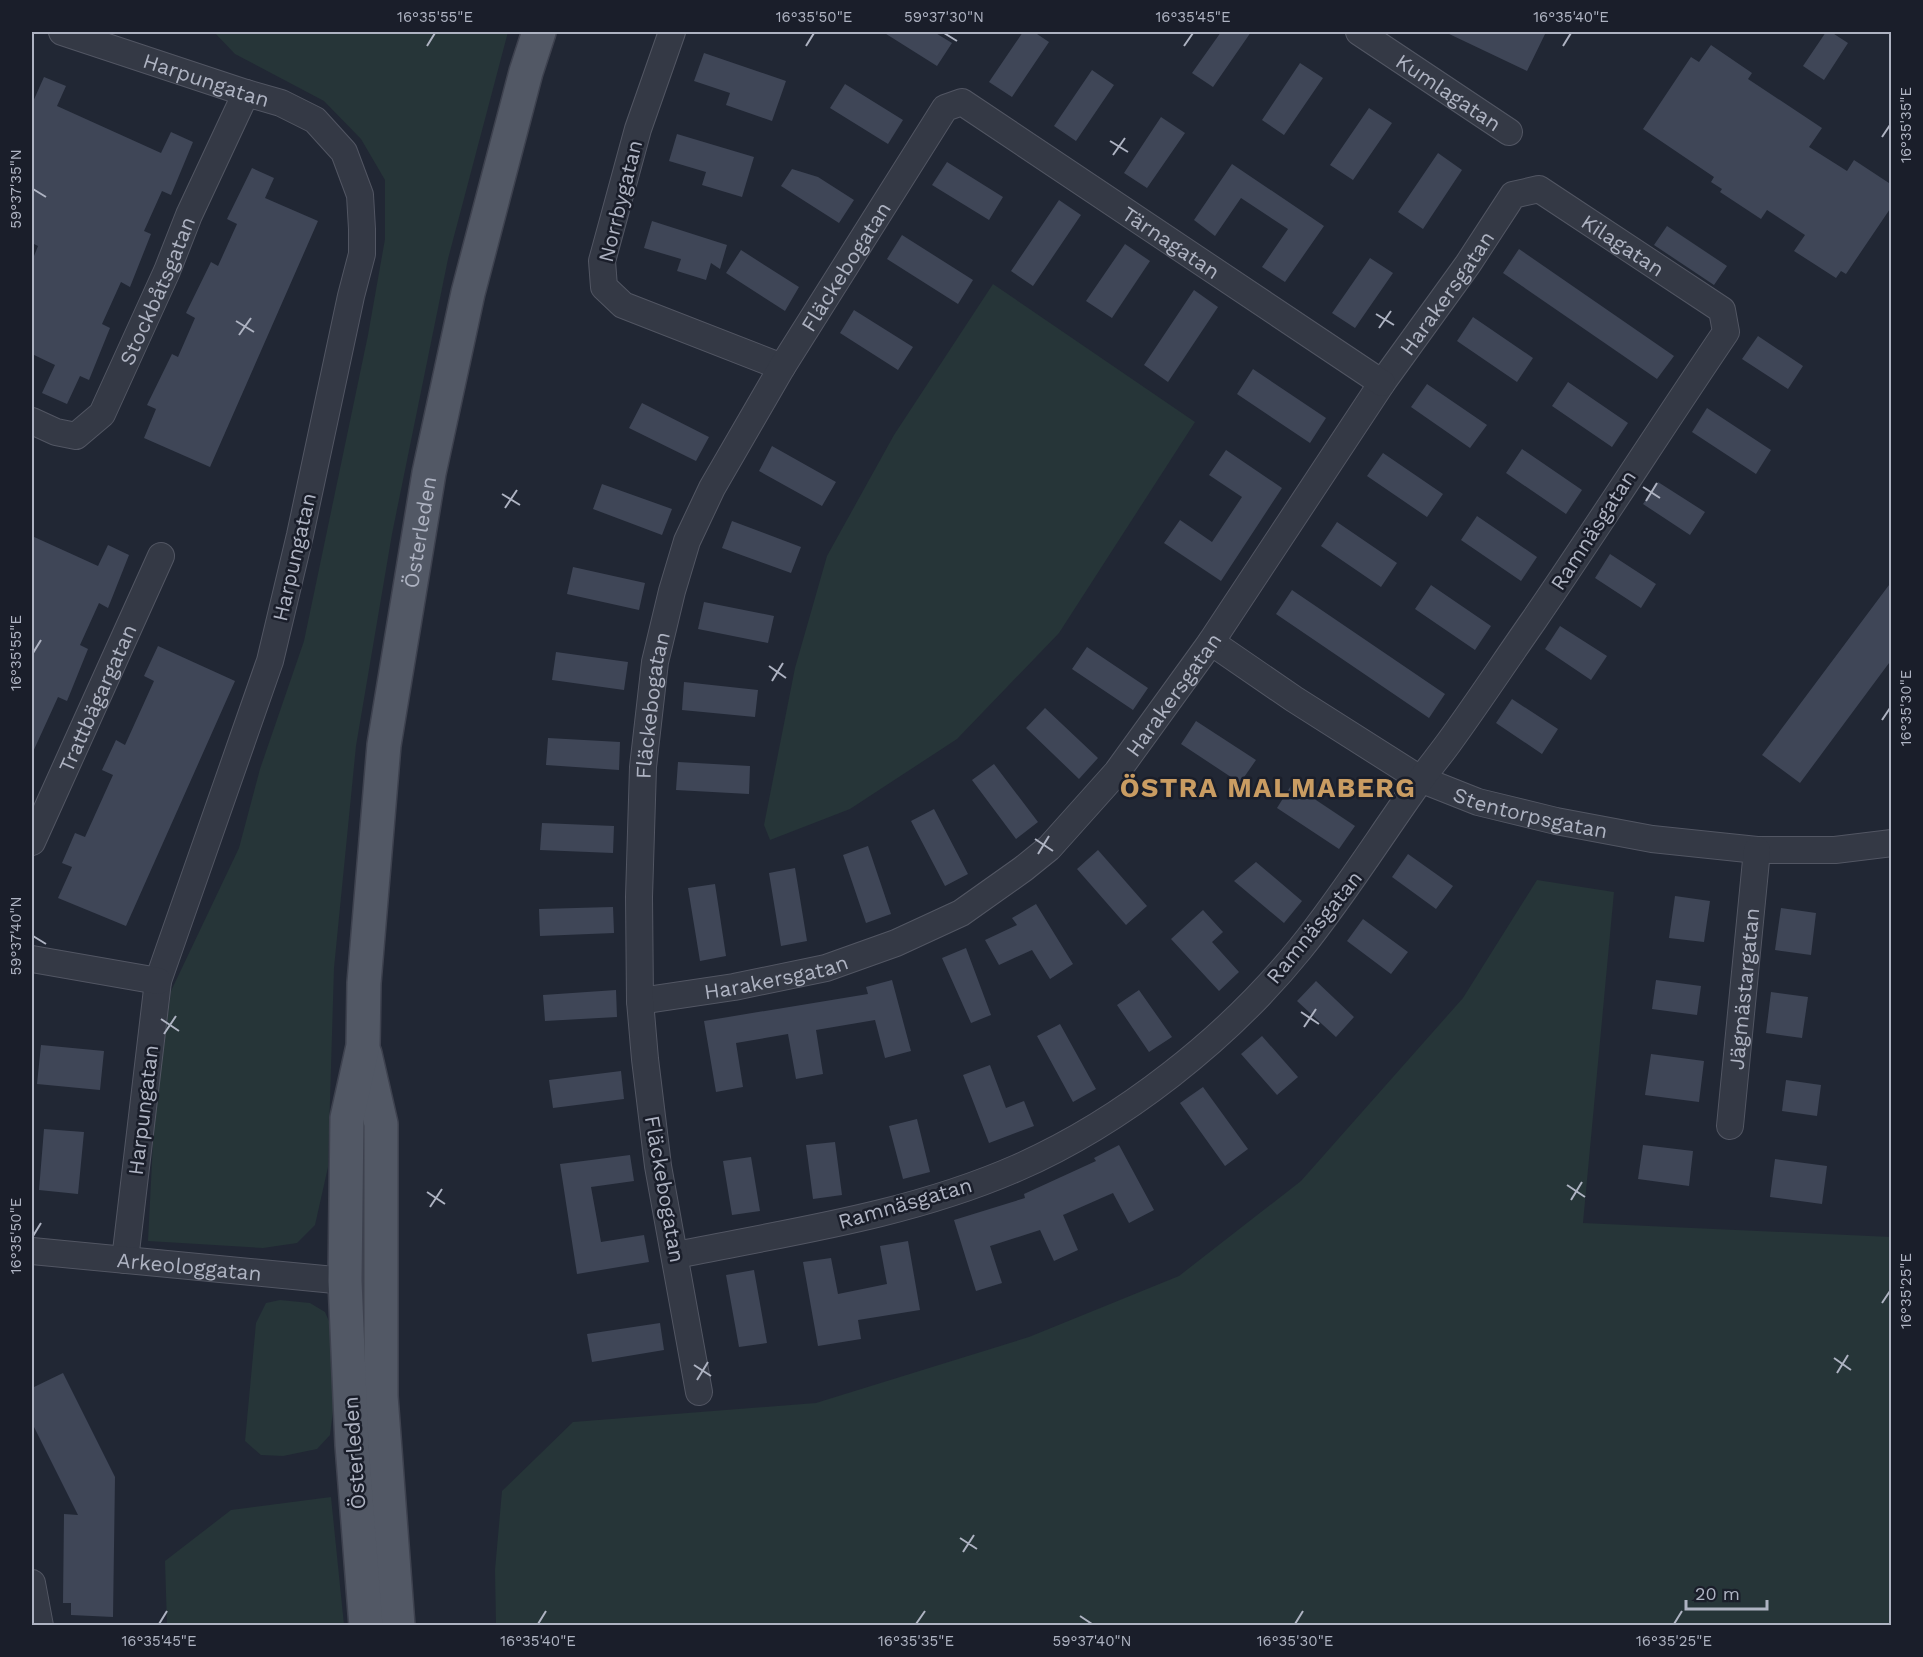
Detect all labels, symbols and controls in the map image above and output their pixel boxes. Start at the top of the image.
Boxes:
text: 16°35'55"E [397,8,473,26]
text: 16°35'50"E [776,8,852,26]
text: 59°37'30"N [904,8,984,26]
text: 16°35'45"E [1155,8,1231,26]
text: 16°35'40"E [1533,8,1609,26]
street label: Harpungatan [140,47,272,112]
street label: Kumlagatan [1392,48,1506,136]
text: 16°35'35"E [1897,87,1915,163]
street label: Norrbygatan [593,137,647,265]
text: 59°37'35"N [7,149,25,229]
street label: Fläckebogatan [795,197,896,336]
street label: Tärnagatan [1118,200,1225,284]
street label: Kilagatan [1577,208,1669,281]
street label: Stockbåtsgatan [114,213,200,369]
street label: Harakersgatan [1394,226,1499,360]
street label: Ramnäsgatan [1545,465,1641,595]
street label: Österleden [398,474,441,590]
street label: Harpungatan [267,490,321,624]
text: 16°35'55"E [7,615,25,691]
street label: Trattbägargatan [53,620,141,776]
street label: Harakersgatan [1120,628,1226,761]
street label: Fläckebogatan [630,629,674,779]
text: 16°35'30"E [1897,670,1915,746]
district label: ÖSTRA MALMABERG [1120,772,1416,804]
street label: Stentorpsgatan [1450,781,1610,843]
street label: Ramnäsgatan [1261,865,1367,989]
text: 59°37'40"N [7,896,25,976]
street label: Jägmästargatan [1723,906,1764,1071]
street label: Harakersgatan [702,949,851,1004]
street label: Harpungatan [123,1043,163,1177]
street label: Fläckebogatan [640,1114,690,1264]
street label: Ramnäsgatan [835,1172,975,1234]
text: 16°35'50"E [7,1198,25,1274]
street label: Arkeologgatan [116,1247,263,1285]
text: 16°35'25"E [1897,1253,1915,1329]
street label: Österleden [338,1396,370,1510]
scale bar [1686,1573,1767,1611]
text: 20 m [1695,1583,1740,1604]
text: 16°35'45"E [121,1632,197,1650]
text: 16°35'40"E [500,1632,576,1650]
text: 16°35'35"E [878,1632,954,1650]
text: 59°37'40"N [1052,1632,1132,1650]
text: 16°35'30"E [1257,1632,1333,1650]
text: 16°35'25"E [1636,1632,1712,1650]

